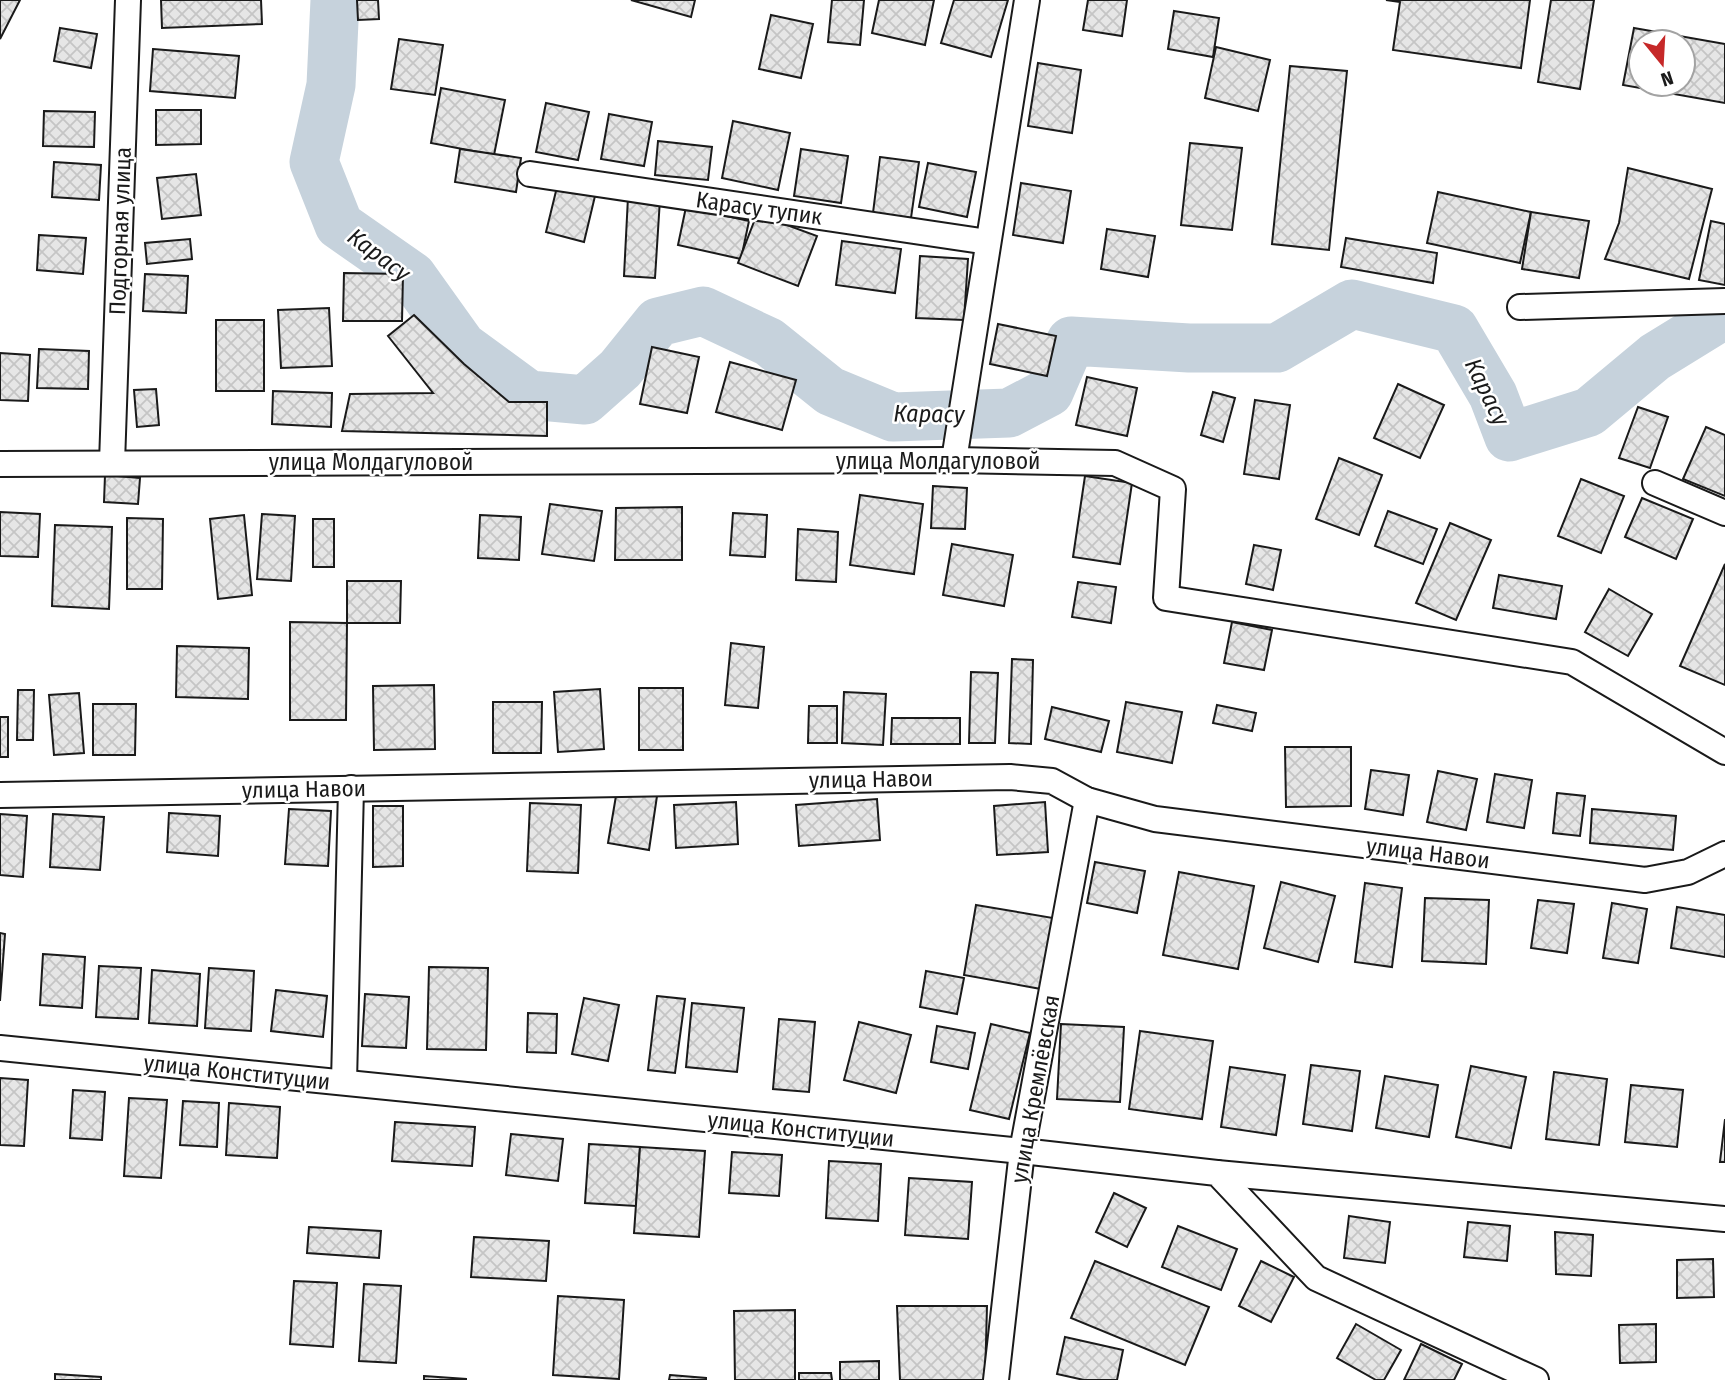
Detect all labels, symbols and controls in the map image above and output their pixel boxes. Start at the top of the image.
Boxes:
north arrow [1627,28,1697,98]
text: N [1658,66,1676,91]
street label: Подгорная улица [103,147,137,315]
street label: Карасу тупик [694,185,824,231]
water label: Карасу [342,222,417,288]
water label: Карасу [1459,354,1516,431]
water label: Карасу [893,399,966,429]
street label: улица Молдагуловой [836,447,1040,475]
street label: улица Молдагуловой [269,448,473,476]
street label: улица Навои [809,764,933,794]
street label: улица Навои [242,774,366,804]
street label: улица Навои [1365,832,1491,874]
street label: улица Кремлёвская [1005,993,1065,1185]
street label: улица Конституции [142,1048,332,1096]
street label: улица Конституции [706,1105,896,1153]

